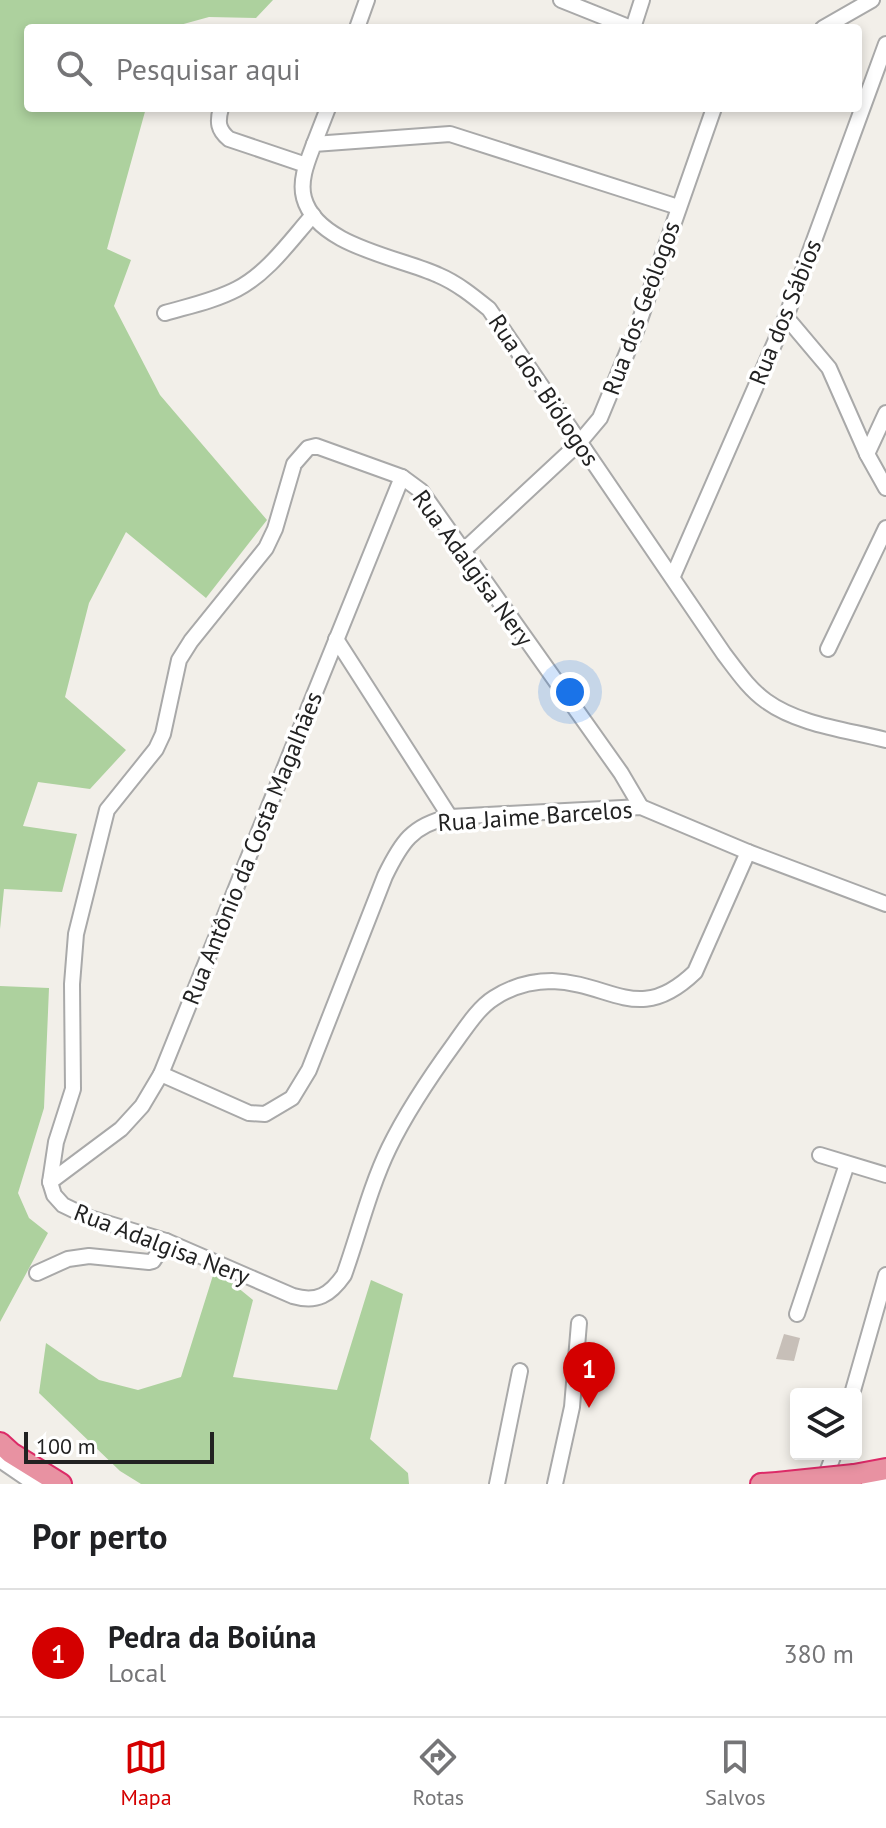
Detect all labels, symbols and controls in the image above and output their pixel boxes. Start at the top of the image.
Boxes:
search box [24,24,862,112]
icon: search [52,46,96,90]
text: Pesquisar aqui [116,49,301,88]
street label: Rua dos Geólogos [595,217,687,399]
street label: Rua dos Sábios [742,235,828,389]
street label: Rua dos Biólogos [482,308,606,472]
street label: Rua Adalgisa Nery [406,484,540,652]
your location [550,672,590,712]
street label: Rua Antônio da Costa Magalhães [175,687,329,1009]
street label: Rua Jaime Barcelos [437,794,633,838]
street label: Rua Adalgisa Nery [70,1196,254,1292]
pin: 1 [563,1342,615,1408]
map controls [790,1388,862,1460]
button: layers [790,1388,862,1460]
scale bar [24,1428,214,1464]
text: 100 m [36,1432,96,1460]
text: Por perto [32,1514,168,1558]
text: Pedra da Boiúna [108,1617,316,1656]
text: 1 [51,1637,65,1670]
text: 380 m [783,1637,854,1670]
text: Local [108,1656,166,1689]
tab: Mapa [120,1735,172,1811]
tab: Rotas [413,1735,464,1811]
tab: Salvos [705,1735,766,1811]

